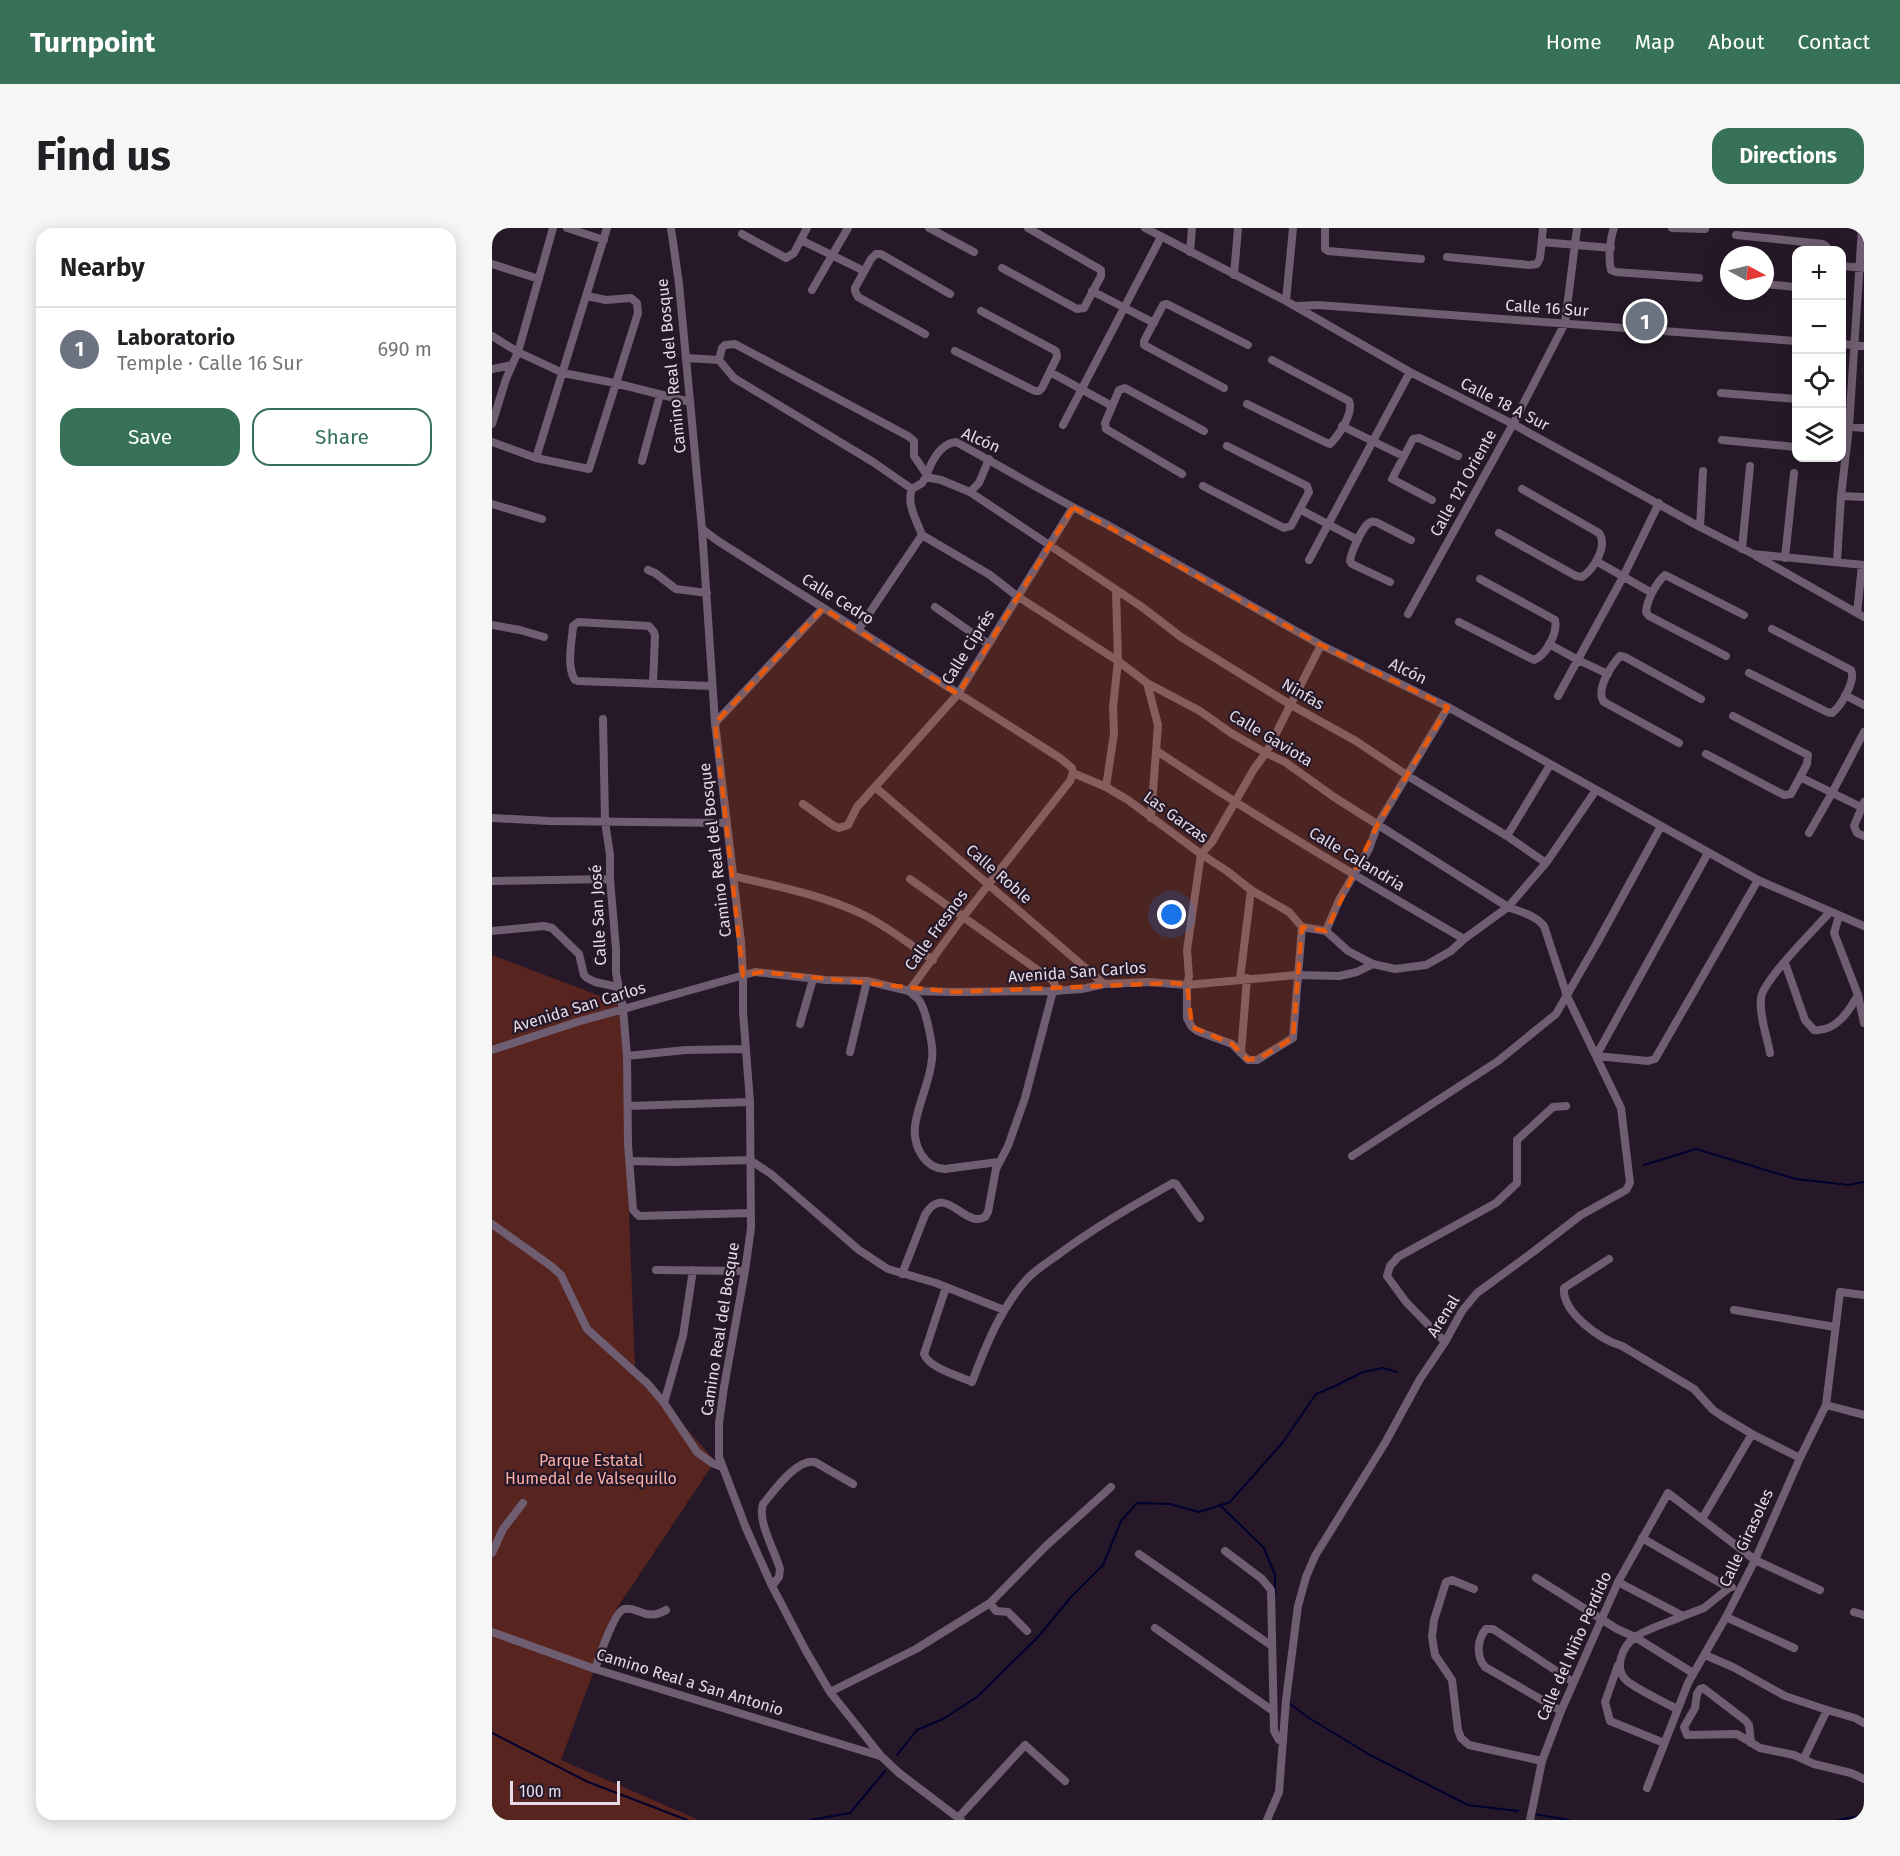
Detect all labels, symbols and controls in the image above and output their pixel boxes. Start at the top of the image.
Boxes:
text: Turnpoint [30,26,155,59]
text: Home [1546,29,1602,55]
text: Map [1635,29,1675,55]
text: About [1708,29,1765,55]
text: Contact [1798,29,1870,55]
button: Directions [1712,128,1864,184]
text: Find us [36,131,171,181]
north arrow [1720,246,1774,300]
map controls [1792,246,1846,462]
button: + [1792,246,1846,300]
text: Nearby [60,252,145,283]
street label: Camino Real del Bosque [652,278,690,454]
street label: Calle 16 Sur [1505,296,1590,320]
pin: 1 [1626,298,1664,344]
button: − [1792,300,1846,354]
text: Laboratorio [117,324,235,351]
text: 1 [75,337,84,361]
text: 690 m [378,337,432,361]
text: Temple · Calle 16 Sur [117,351,303,375]
button: locate [1792,354,1846,408]
street label: Calle 18 A Sur [1457,373,1553,435]
button: Save [60,408,240,466]
button: Share [252,408,432,466]
button: layers [1792,408,1846,462]
street label: Alcón [959,423,1003,457]
street label: Calle 121 Oriente [1426,426,1500,540]
street label: Calle Cedro [798,569,878,629]
street label: Calle Ciprés [938,606,998,688]
street label: Alcón [1386,654,1430,688]
street label: Ninfas [1278,674,1328,714]
street label: Calle Gaviota [1226,706,1316,770]
street label: Camino Real del Bosque [695,762,735,938]
street label: Las Garzas [1140,787,1212,847]
street label: Calle Calandria [1306,823,1408,895]
street label: Calle Roble [962,840,1036,908]
street label: Calle San José [586,864,610,966]
street label: Calle Fresnos [900,886,972,974]
your location [1157,900,1186,929]
street label: Avenida San Carlos [1007,958,1147,986]
street label: Avenida San Carlos [510,978,648,1036]
street label: Camino Real del Bosque [697,1241,743,1417]
street label: Arenal [1423,1291,1463,1341]
park label: Parque Estatal Humedal de Valsequillo [505,1451,677,1488]
street label: Calle Girasoles [1715,1486,1777,1590]
street label: Calle del Niño Perdido [1532,1568,1616,1724]
street label: Camino Real a San Antonio [594,1644,786,1720]
scale bar [510,1778,620,1806]
text: 100 m [519,1782,562,1801]

